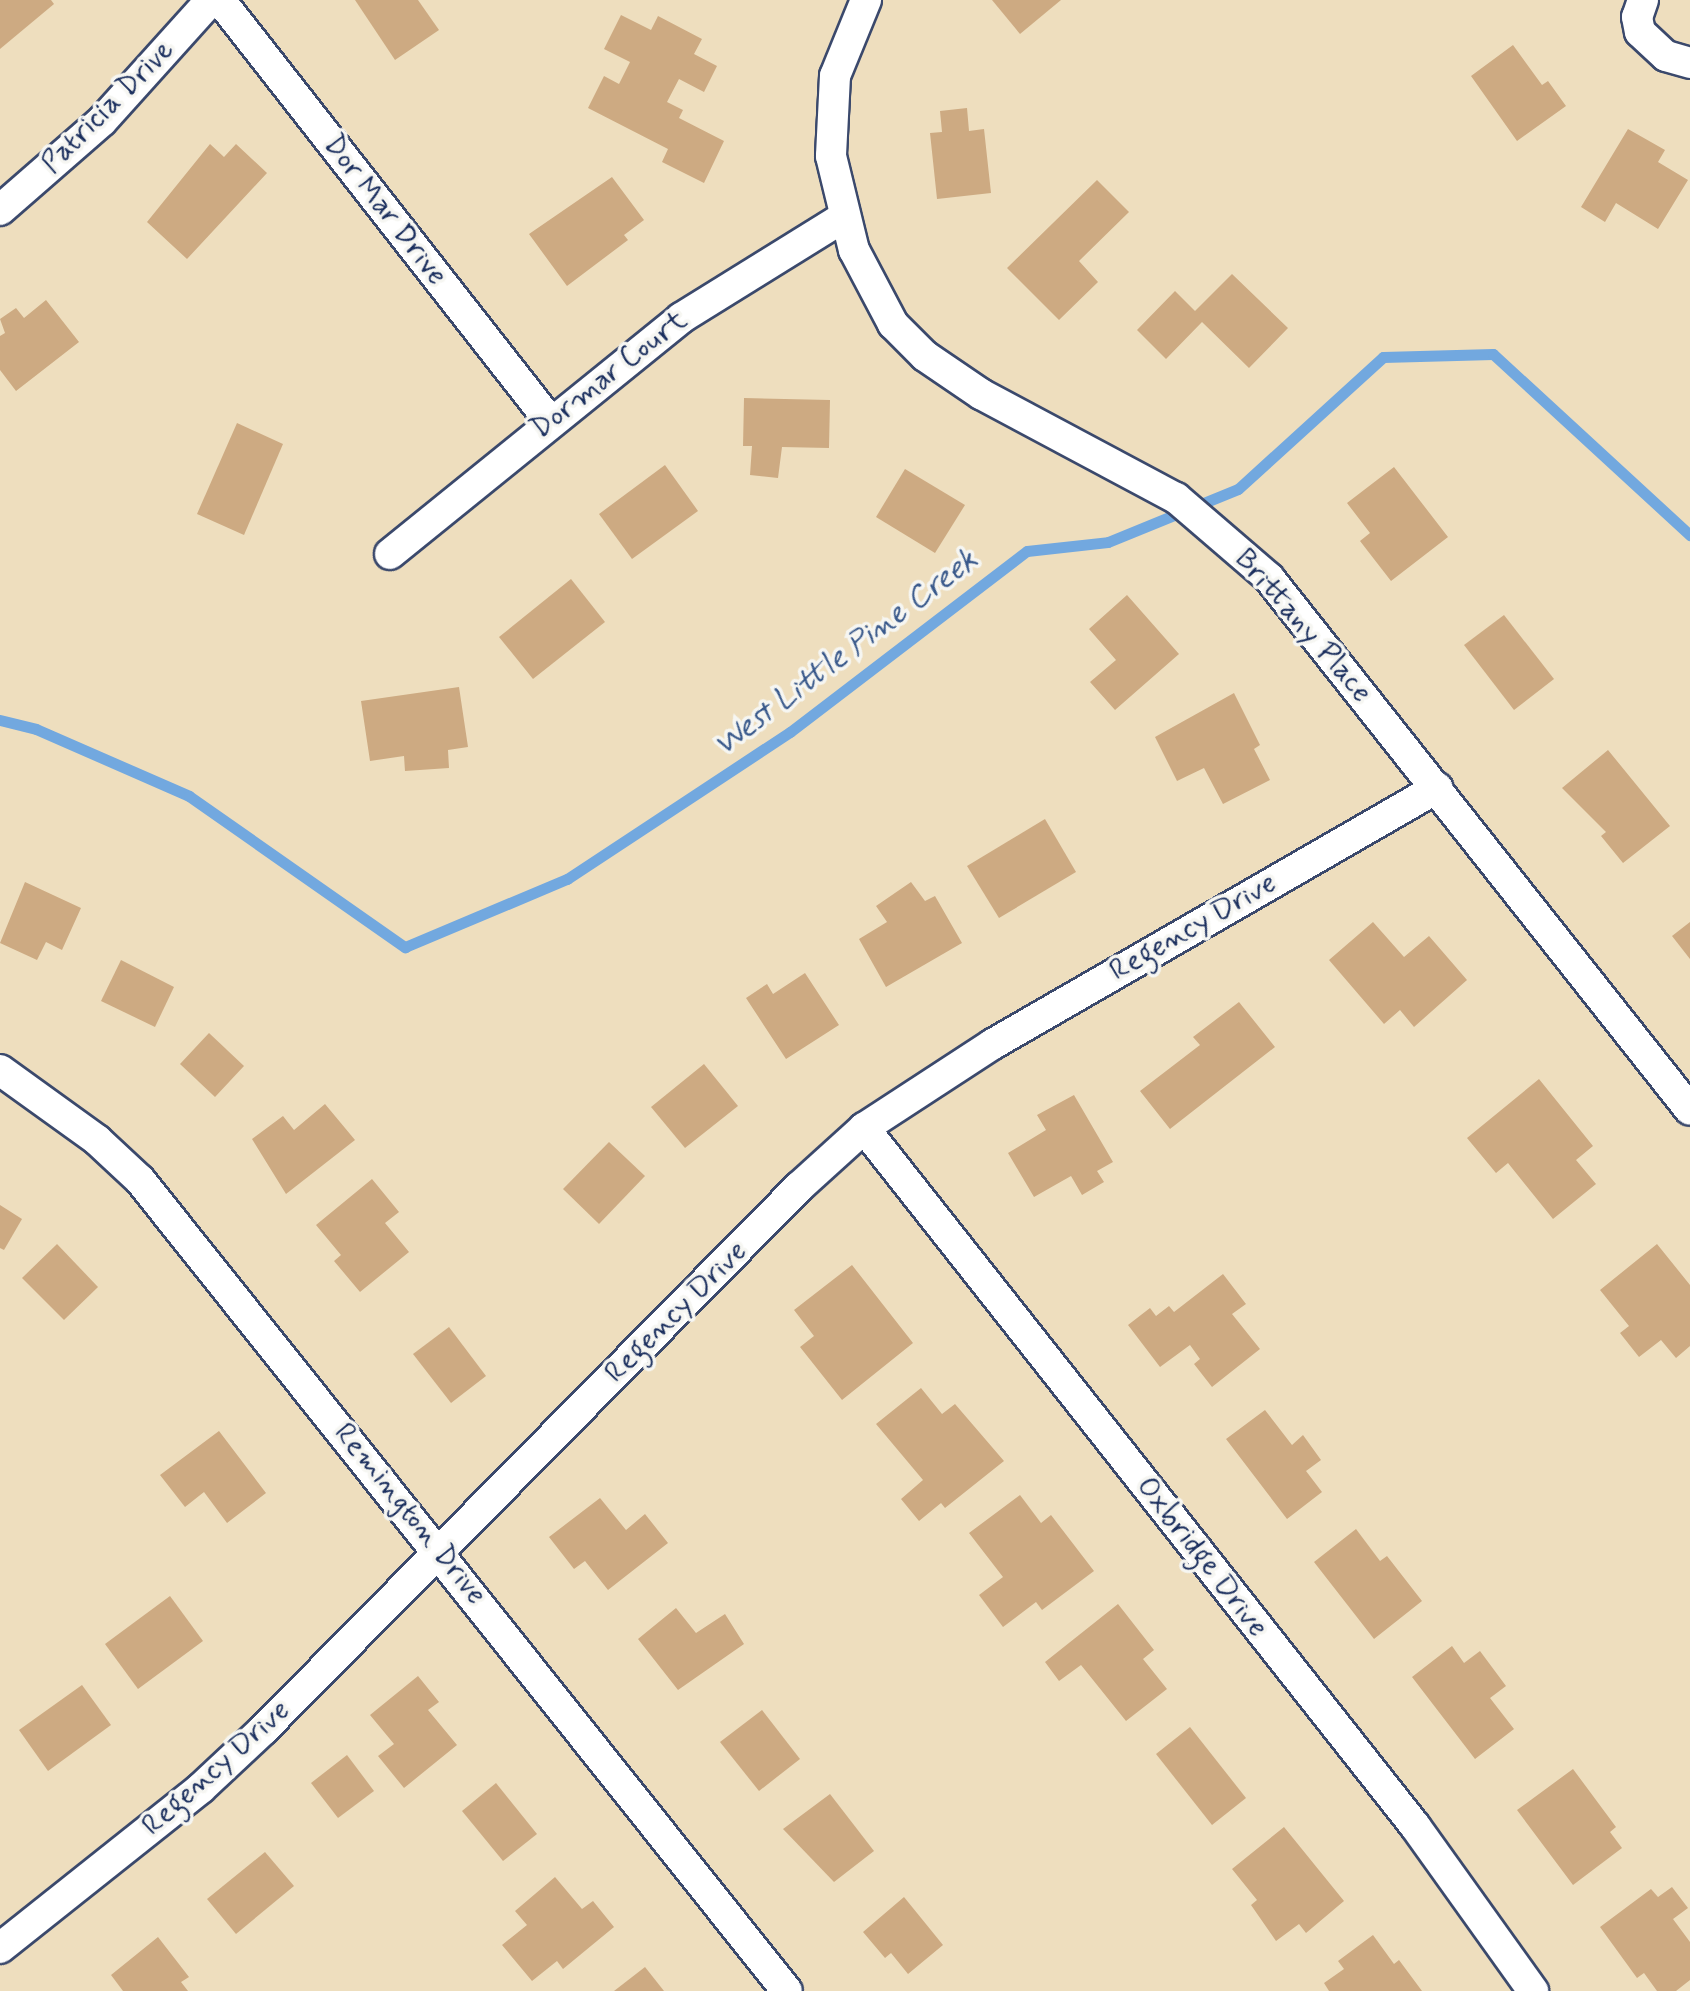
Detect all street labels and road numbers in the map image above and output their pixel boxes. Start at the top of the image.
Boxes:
street label: Patricia Drive [34,33,182,181]
street label: Dor Mar Drive [315,127,455,293]
street label: Dormar Court [525,304,693,446]
street label: Brittany Place [1228,543,1378,709]
street label: Regency Drive [1104,865,1282,989]
street label: Regency Drive [598,1234,754,1390]
street label: Remington Drive [326,1416,494,1612]
street label: Oxbridge Drive [1129,1471,1275,1643]
street label: Regency Drive [136,1693,296,1843]

